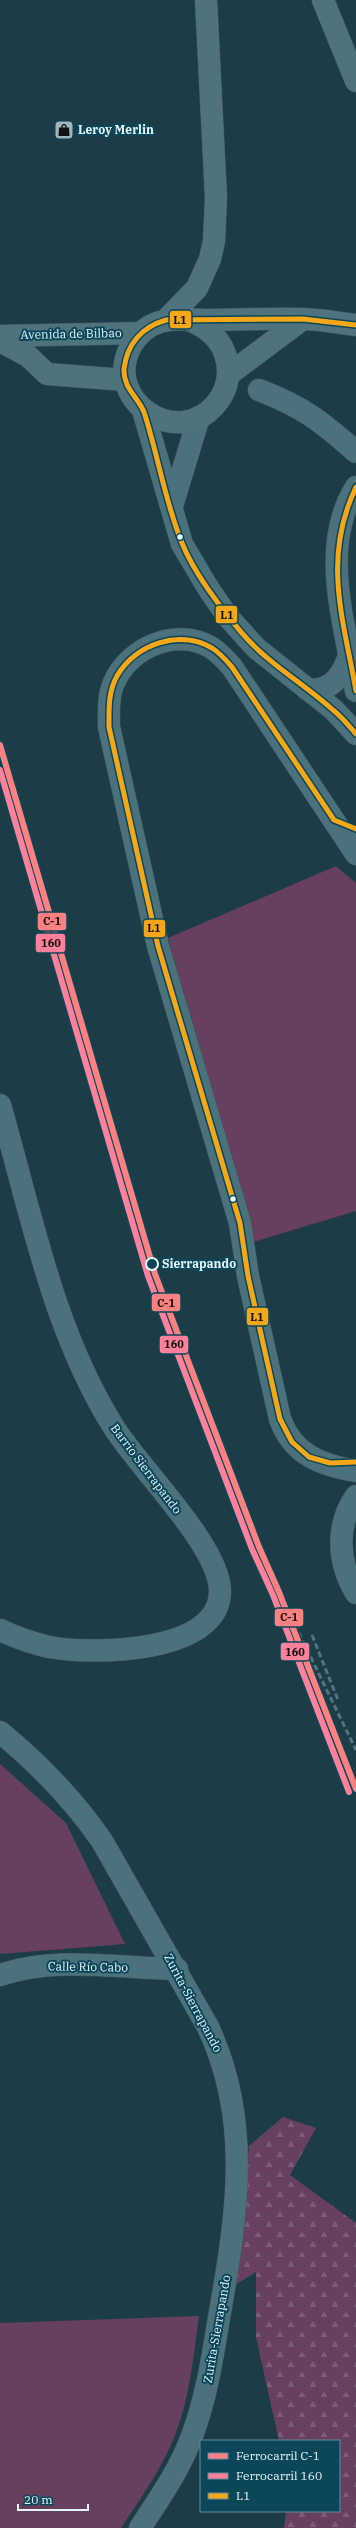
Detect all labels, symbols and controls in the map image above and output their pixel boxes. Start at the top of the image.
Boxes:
shop icon: Leroy Merlin [53,119,75,141]
place label: Leroy Merlin [78,122,154,137]
line badge: L1 [169,310,192,329]
text: L1 [173,313,187,327]
street label: Avenida de Bilbao [20,325,122,342]
unlabelled marker [175,532,185,542]
line badge: L1 [215,605,238,624]
text: L1 [220,608,234,622]
line badge: C-1 [37,912,67,931]
text: C-1 [43,914,61,928]
line badge: L1 [143,919,166,938]
text: L1 [147,921,161,935]
line badge: 160 [35,933,66,953]
text: 160 [41,936,61,950]
unlabelled marker [228,1194,238,1204]
place label: Sierrapando [162,1256,236,1271]
marker: Sierrapando [145,1257,159,1271]
line badge: C-1 [151,1293,181,1312]
text: C-1 [157,1296,175,1310]
line badge: L1 [246,1307,269,1326]
text: L1 [250,1310,264,1324]
line badge: 160 [159,1335,189,1354]
text: 160 [164,1337,184,1351]
street label: Barrio Sierrapando [108,1421,185,1517]
line badge: C-1 [274,1608,304,1627]
text: C-1 [280,1610,298,1624]
line badge: 160 [280,1642,310,1661]
text: 160 [285,1645,305,1659]
street label: Zurita-Sierrapando [161,1951,226,2055]
street label: Calle Río Cabo [48,1958,128,1975]
street label: Zurita-Sierrapando [200,2273,233,2384]
legend [200,2440,340,2512]
text: Ferrocarril C-1 [236,2448,320,2463]
text: Ferrocarril 160 [236,2468,322,2483]
scale bar [18,2486,88,2512]
text: L1 [236,2488,250,2503]
text: 20 m [24,2492,53,2507]

